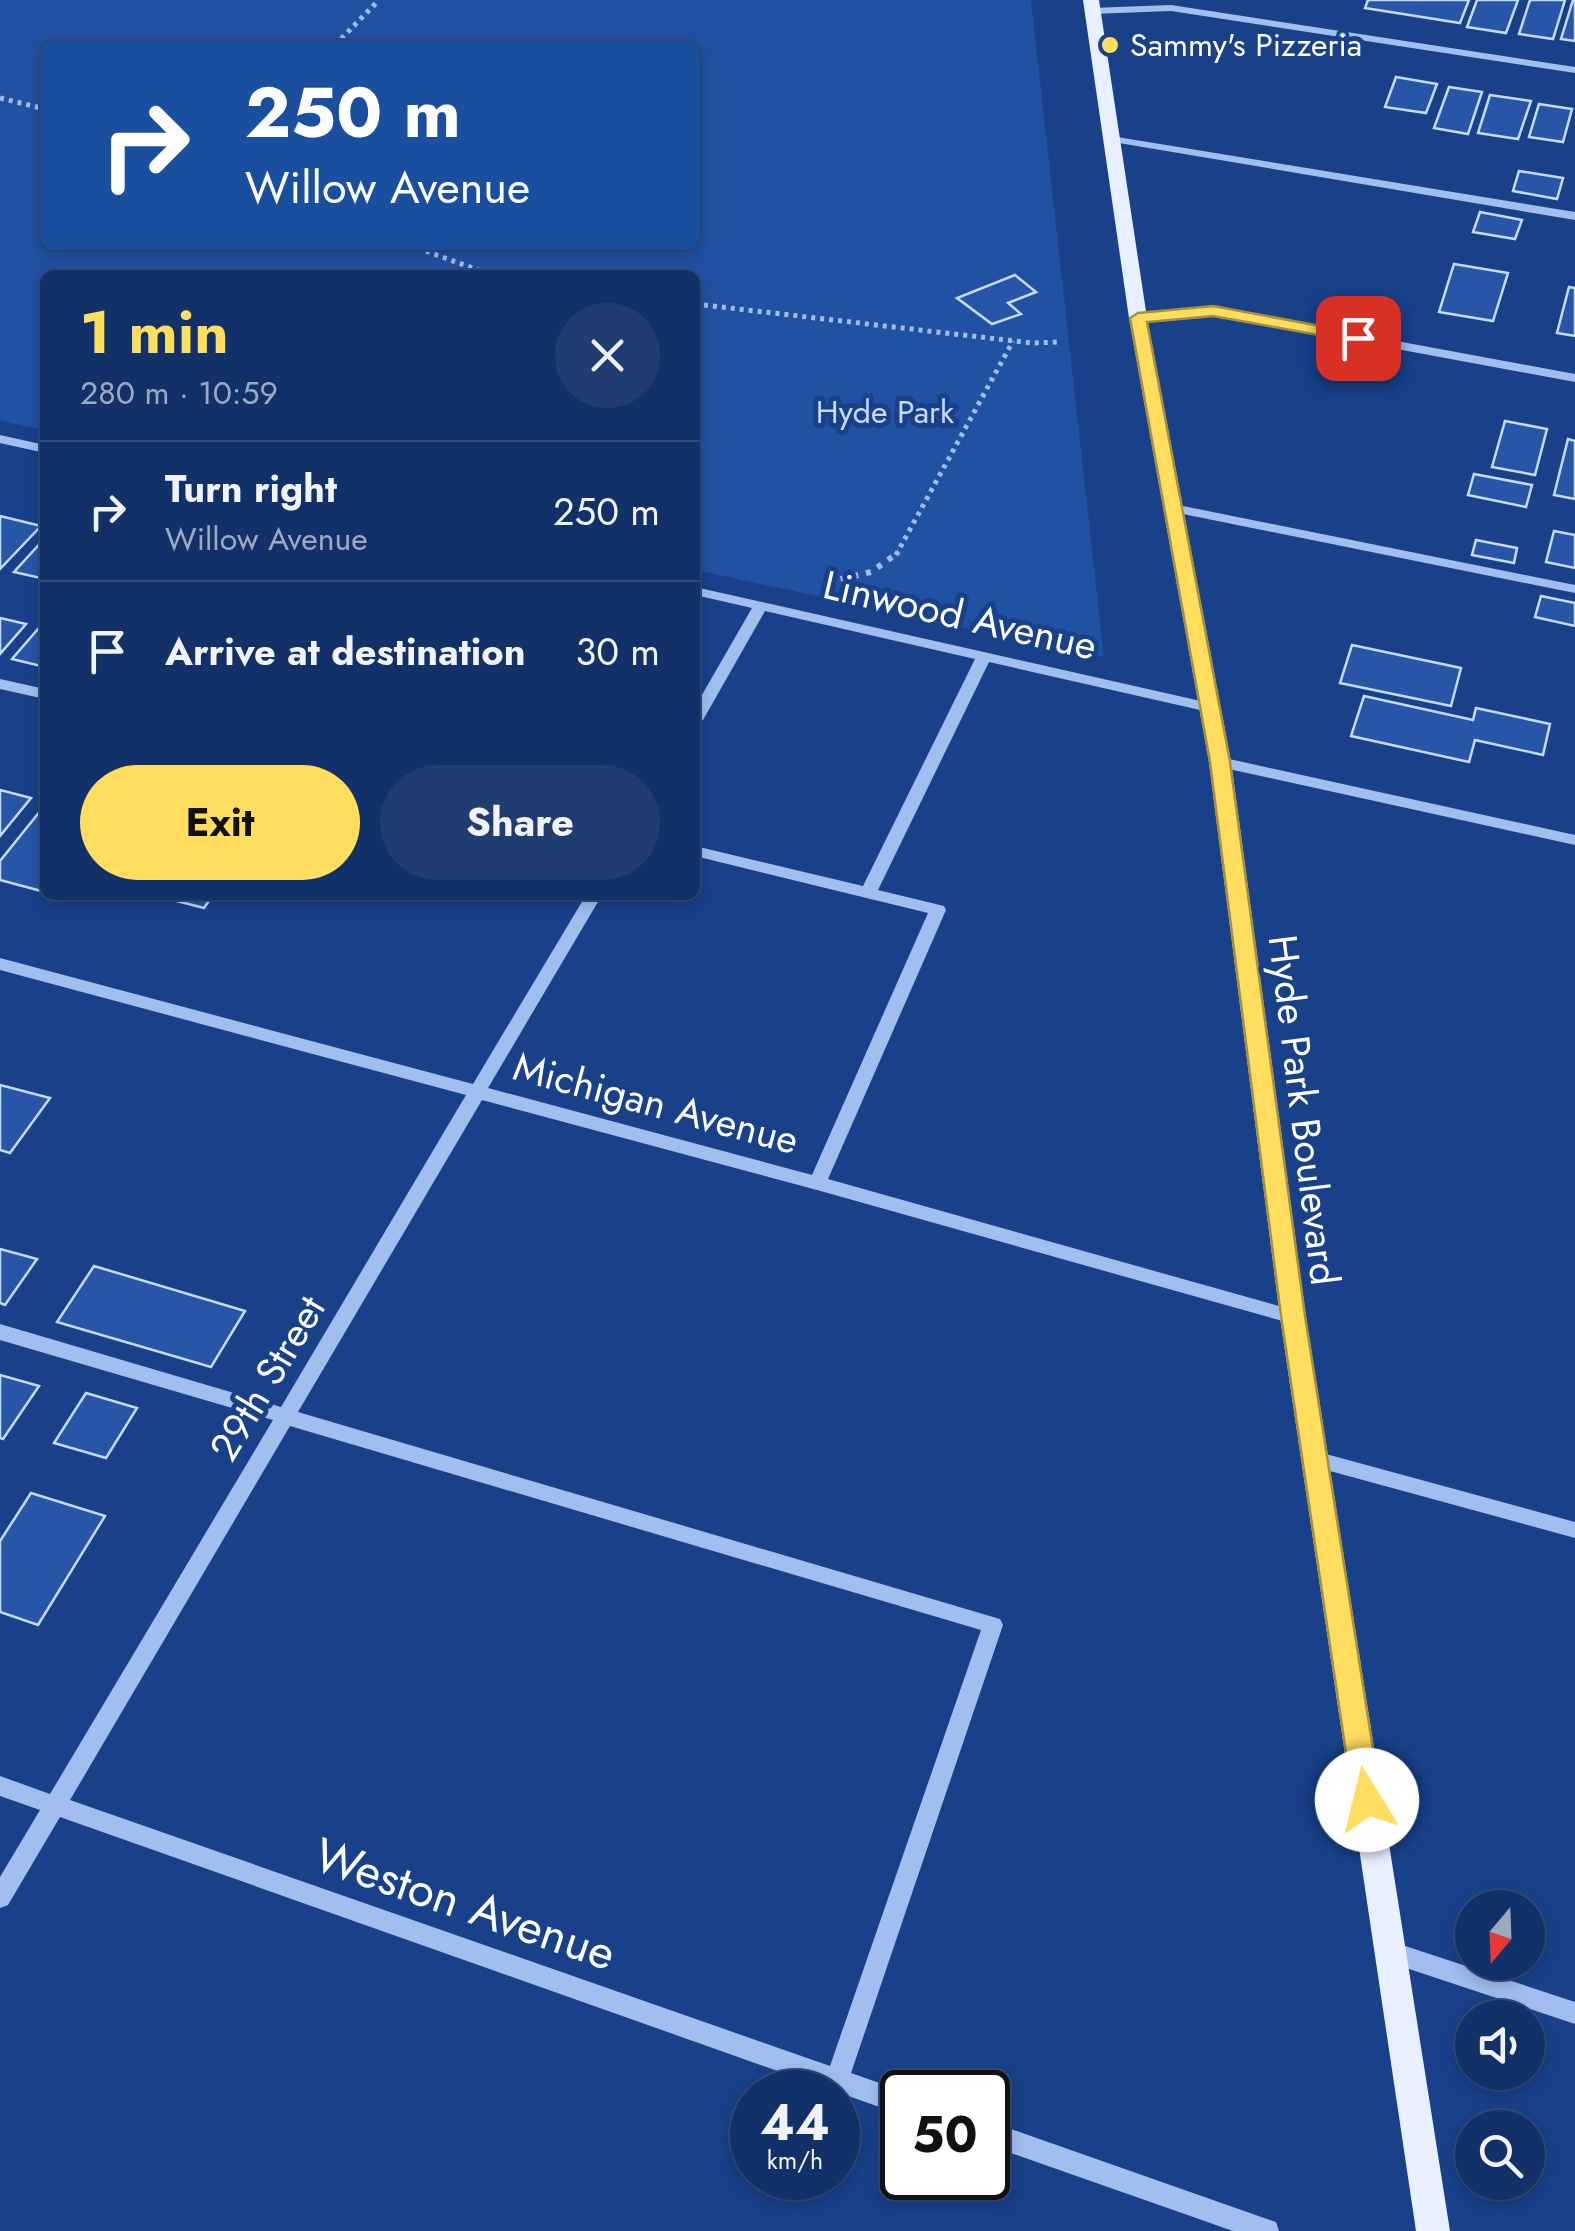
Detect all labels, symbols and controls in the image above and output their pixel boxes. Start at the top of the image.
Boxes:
place label: Sammy's Pizzeria [1130,22,1362,68]
marker: Sammy's Pizzeria [1099,34,1121,56]
text: 250 m [245,62,461,163]
icon: right [80,80,210,210]
text: Willow Avenue [245,155,530,220]
text: 1 min [80,289,229,376]
pin [1316,296,1401,381]
button: close [555,303,660,408]
icon: arrive [1331,311,1386,366]
text: 280 m · 10:59 [80,370,278,416]
park label: Hyde Park [816,389,955,435]
text: Turn right [165,461,337,516]
icon: right [80,484,135,539]
text: 250 m [553,484,660,539]
text: Willow Avenue [165,516,368,562]
street label: Linwood Avenue [818,555,1102,675]
icon: arrive [80,624,135,679]
text: Arrive at destination [165,624,526,679]
text: 30 m [575,624,660,679]
button: Exit [80,765,360,880]
button: Share [380,765,660,880]
street label: Hyde Park Boulevard [1254,931,1354,1289]
street label: Michigan Avenue [507,1037,805,1169]
street label: 29th Street [195,1284,339,1472]
position arrow [1315,1748,1419,1852]
street label: Weston Avenue [305,1820,625,1988]
north arrow [1455,1890,1545,1980]
map controls [1455,1890,1545,2200]
button: sound [1455,2000,1545,2090]
speed limit sign: 50 [880,2070,1010,2200]
text: 44 [760,2086,830,2159]
button: search [1455,2110,1545,2200]
text: km/h [767,2142,823,2178]

